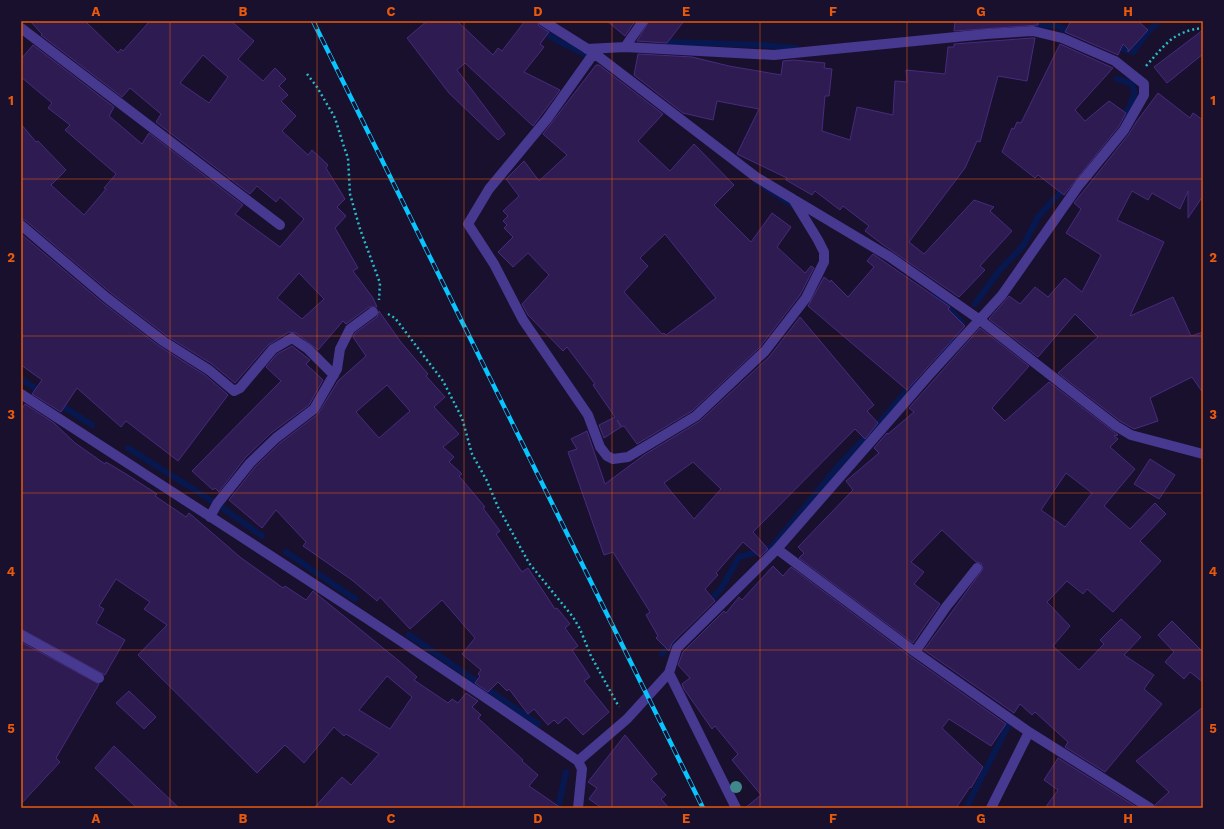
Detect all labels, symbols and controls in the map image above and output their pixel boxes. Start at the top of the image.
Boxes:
text: A [92,4,101,19]
text: B [239,4,248,19]
text: C [387,4,396,19]
text: D [533,4,543,19]
text: E [682,4,690,19]
text: F [829,4,837,19]
text: G [976,4,986,19]
text: H [1123,4,1133,19]
text: 1 [8,93,14,108]
text: 1 [1210,93,1216,108]
text: 2 [7,250,15,265]
text: 2 [1209,250,1217,265]
text: 3 [7,407,15,422]
text: 3 [1209,407,1217,422]
text: 4 [7,564,16,579]
text: 4 [1209,564,1218,579]
text: 5 [7,721,15,736]
text: 5 [1209,721,1217,736]
text: A [92,811,101,826]
text: B [239,811,248,826]
text: C [387,811,396,826]
text: D [533,811,543,826]
text: E [682,811,690,826]
text: F [829,811,837,826]
text: G [976,811,986,826]
text: H [1123,811,1133,826]

